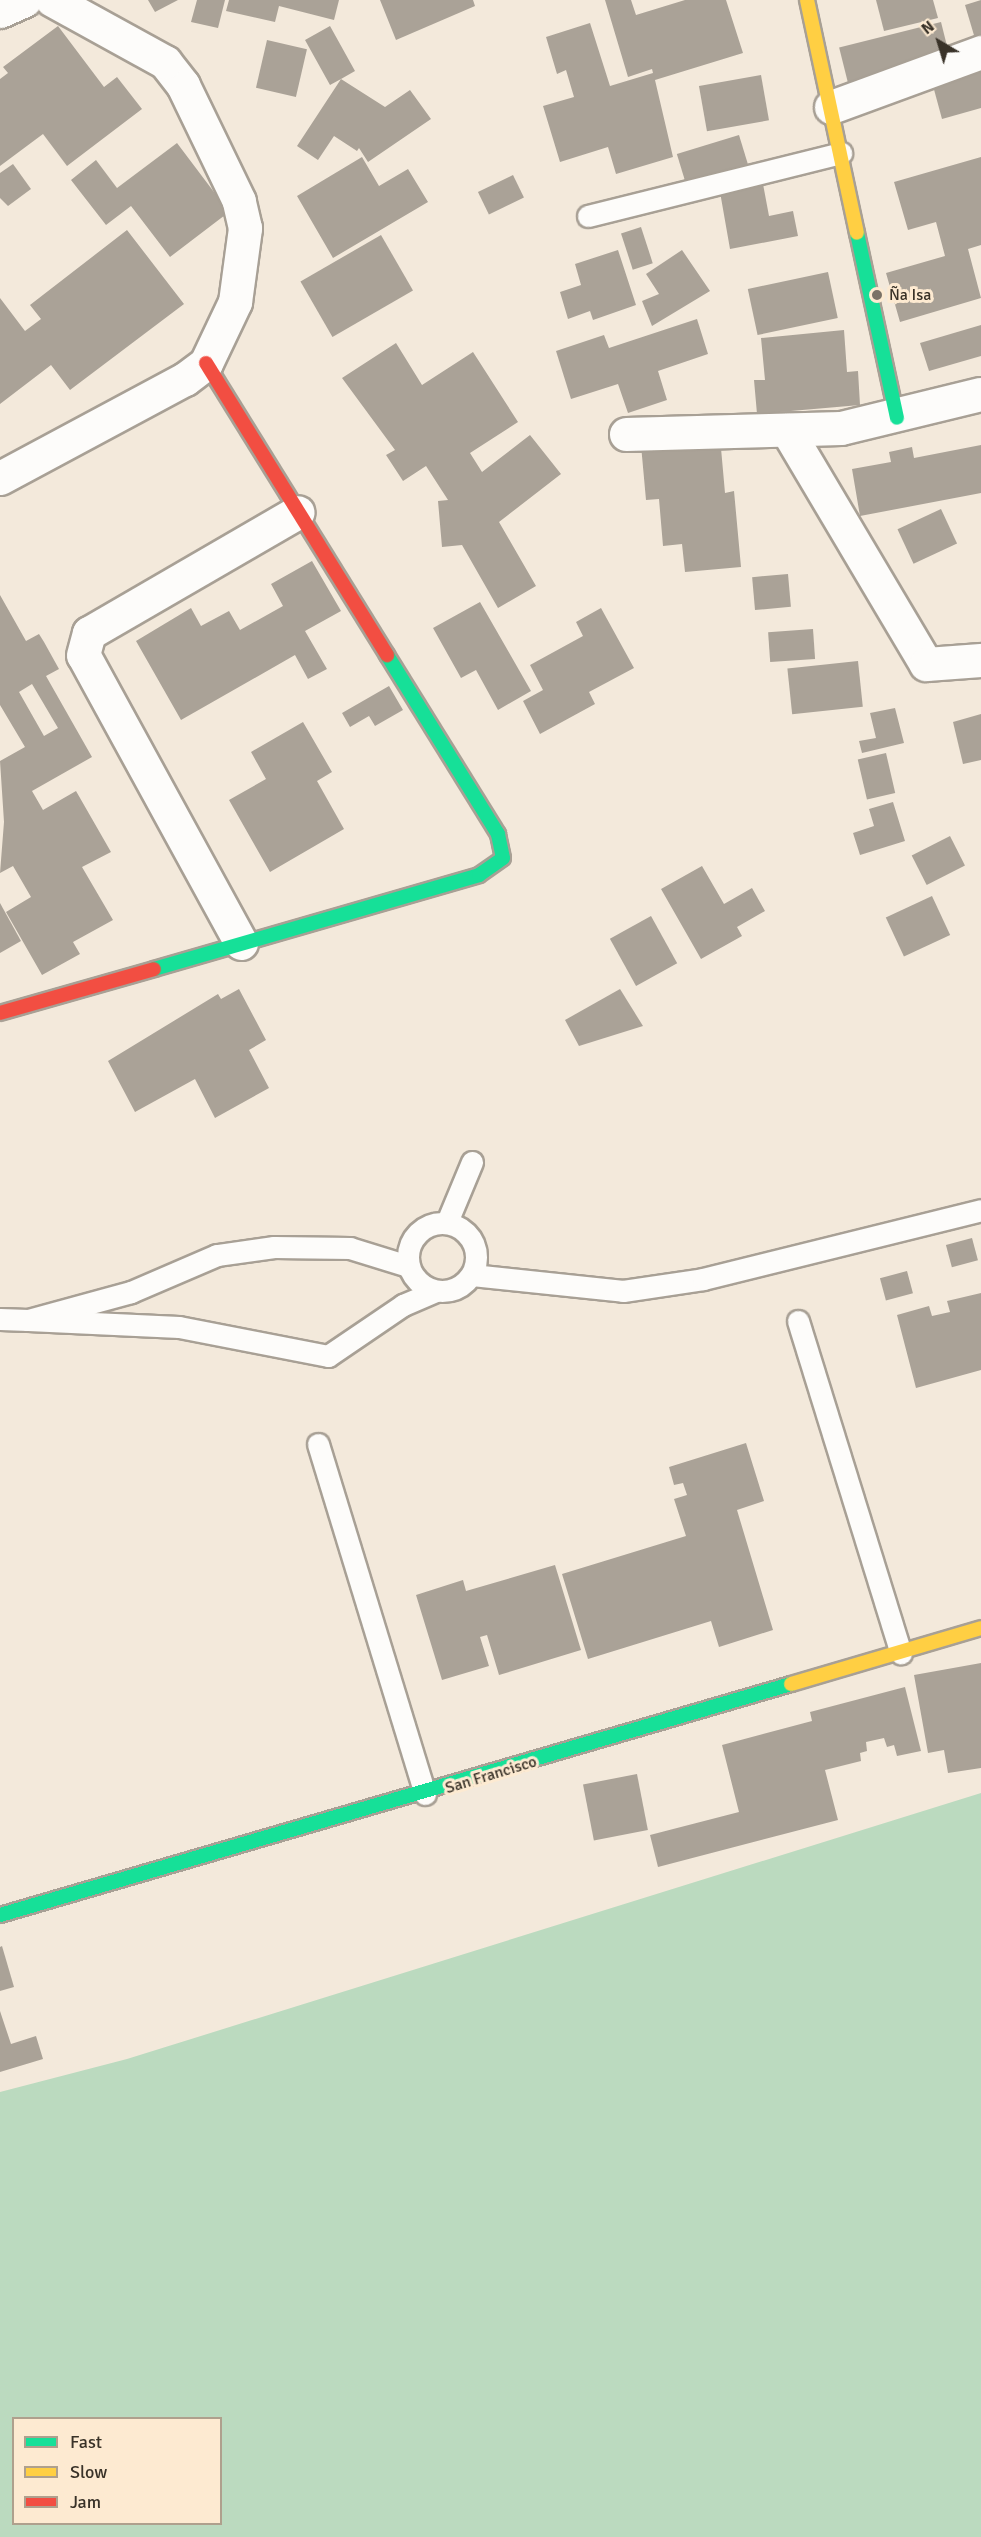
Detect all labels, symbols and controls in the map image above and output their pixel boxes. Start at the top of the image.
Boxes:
north arrow [909,12,969,72]
text: N [917,17,938,39]
place label: Ña Isa [889,285,931,305]
marker: Ña Isa [870,288,884,302]
street label: San Francisco [443,1752,539,1798]
legend [12,2417,222,2525]
text: Fast [70,2431,102,2453]
text: Slow [70,2461,107,2483]
text: Jam [70,2491,101,2513]

